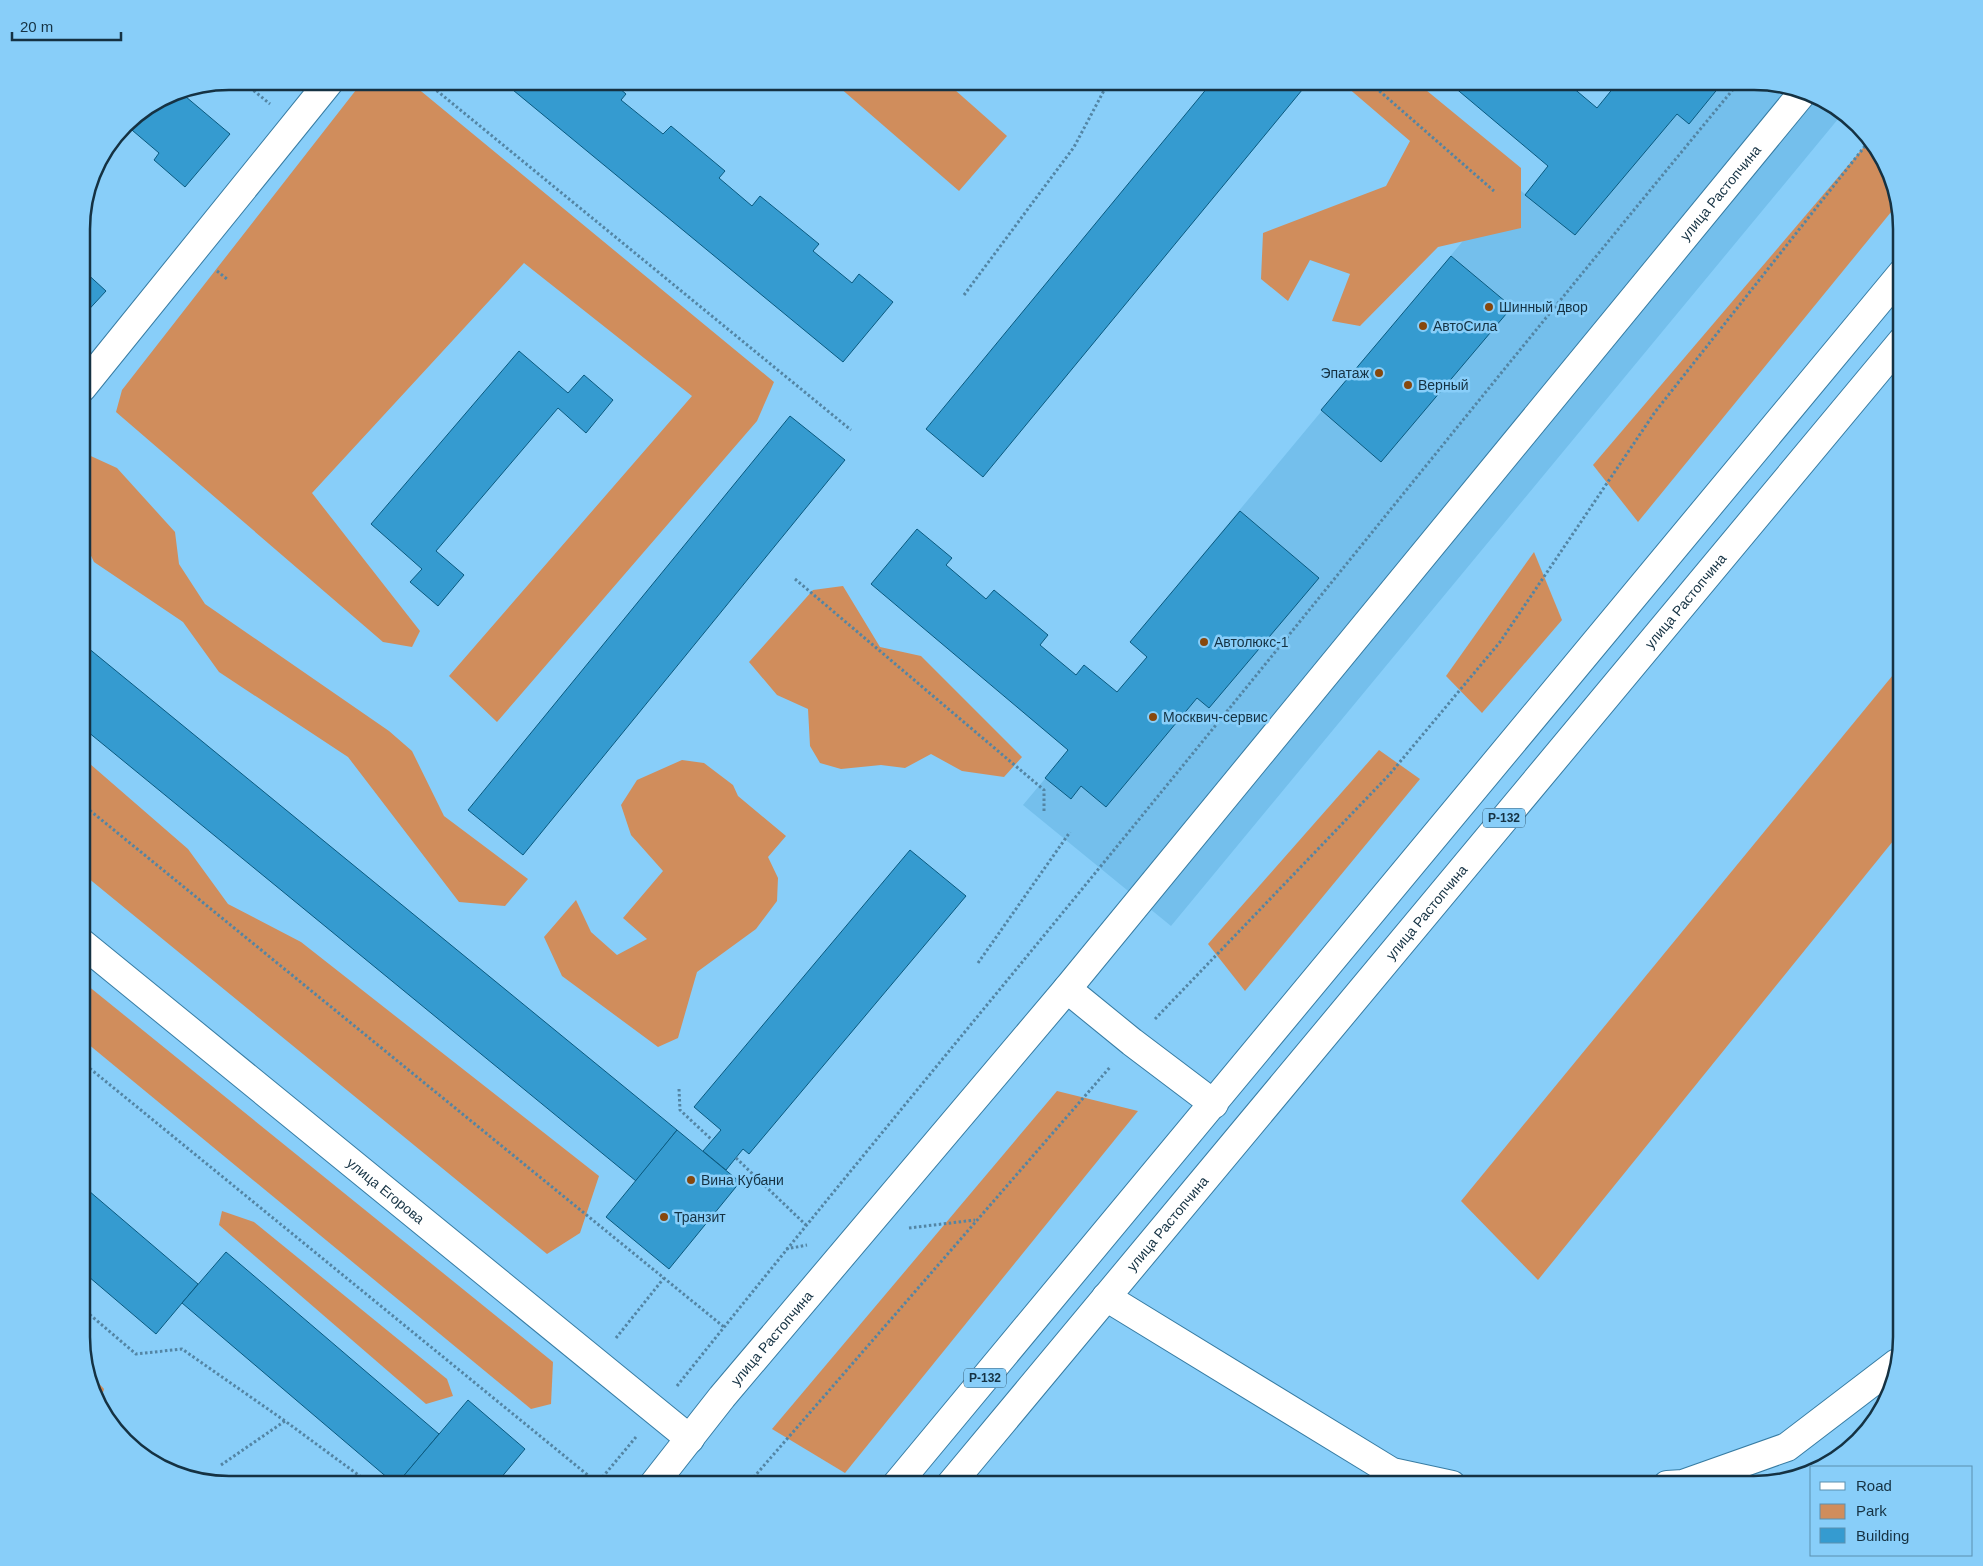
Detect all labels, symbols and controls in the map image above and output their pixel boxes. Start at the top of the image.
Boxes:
scale bar [12,10,121,42]
text: 20 m [20,18,53,35]
street label: улица Растопчина [1677,142,1764,244]
place label: Шинный двор [1499,299,1588,315]
marker: Шинный двор [1483,301,1495,313]
place label: АвтоСила [1433,318,1498,334]
marker: АвтоСила [1417,320,1429,332]
place label: Эпатаж [1320,365,1370,381]
marker: Эпатаж [1373,367,1385,379]
place label: Верный [1418,377,1469,393]
marker: Верный [1402,379,1414,391]
street label: улица Растопчина [1642,550,1730,652]
place label: Автолюкс-1 [1214,634,1289,650]
marker: Автолюкс-1 [1198,636,1210,648]
place label: Москвич-сервис [1163,709,1268,725]
marker: Москвич-сервис [1147,711,1159,723]
road number: Р-132 [1483,808,1525,828]
street label: улица Растопчина [1383,862,1471,963]
street label: улица Егорова [344,1155,428,1227]
place label: Вина Кубани [701,1172,784,1188]
street label: улица Растопчина [1123,1173,1212,1274]
marker: Вина Кубани [685,1174,697,1186]
place label: Транзит [674,1209,726,1225]
marker: Транзит [658,1211,670,1223]
street label: улица Растопчина [727,1288,816,1388]
road number: Р-132 [964,1369,1006,1388]
legend [1810,1466,1973,1556]
text: Road [1856,1477,1892,1494]
text: Park [1856,1502,1887,1519]
text: Building [1856,1527,1909,1544]

